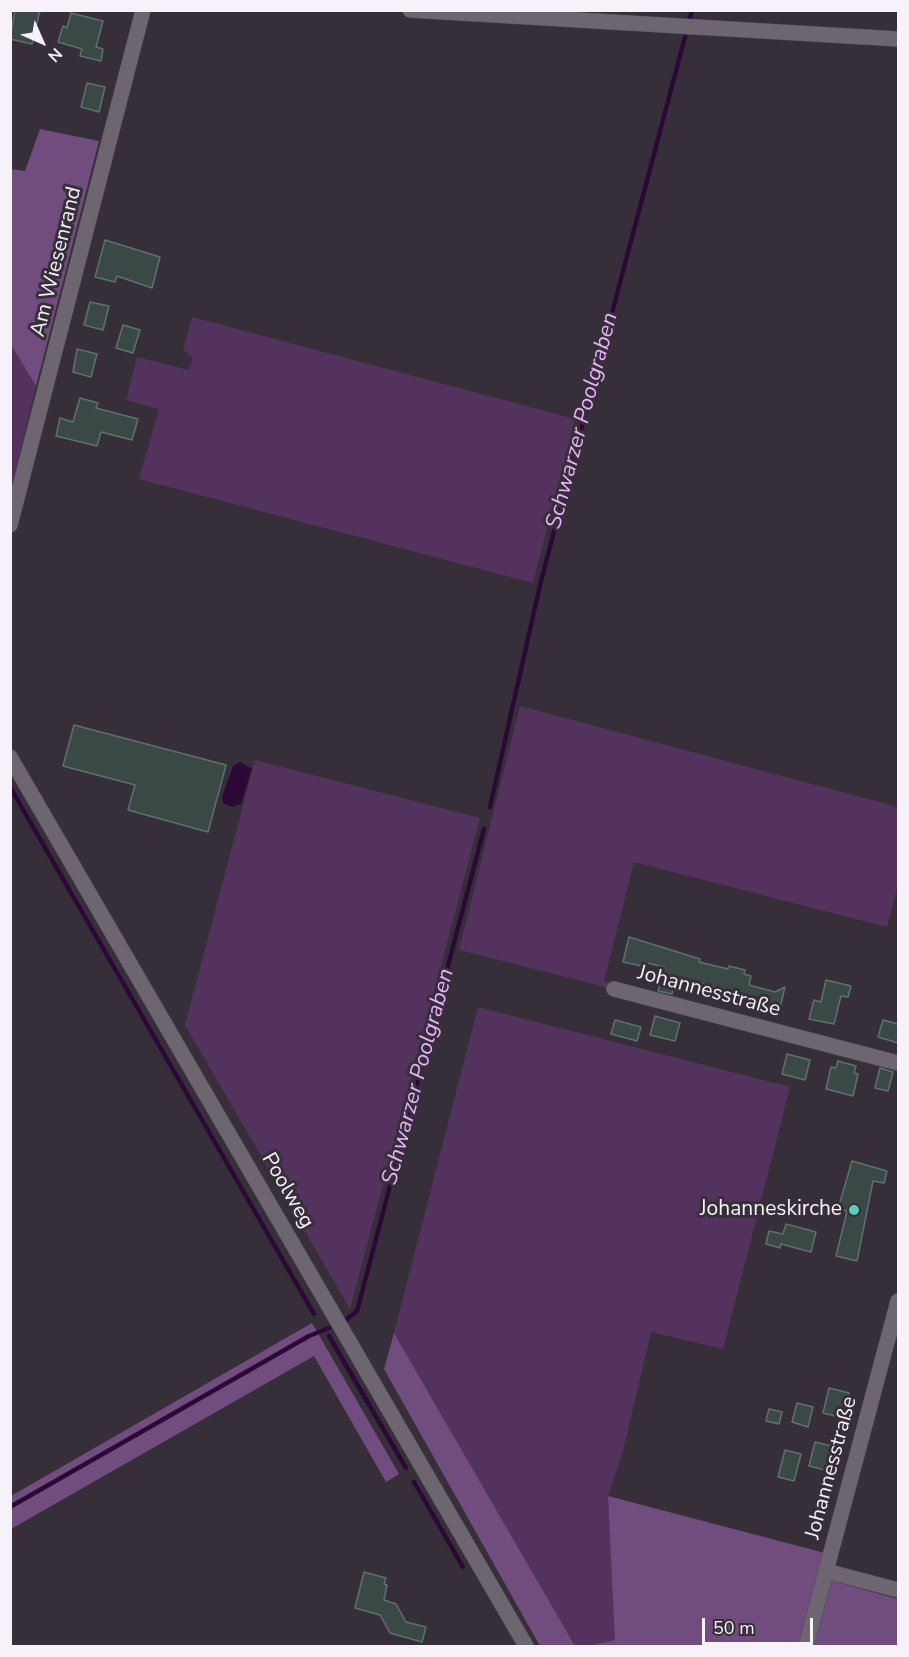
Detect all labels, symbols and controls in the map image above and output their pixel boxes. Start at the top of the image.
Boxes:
north arrow [12,12,72,72]
text: N [43,43,67,67]
street label: Am Wiesenrand [26,184,88,340]
water label: Schwarzer Poolgraben [541,310,625,532]
street label: Johannesstraße [635,961,783,1023]
water label: Schwarzer Poolgraben [377,966,461,1188]
street label: Poolweg [255,1149,319,1233]
place label: Johanneskirche [700,1197,842,1223]
marker: Johanneskirche [847,1203,861,1217]
street label: Johannesstraße [801,1394,863,1542]
scale bar [705,1606,816,1644]
text: 50 m [713,1616,755,1640]

